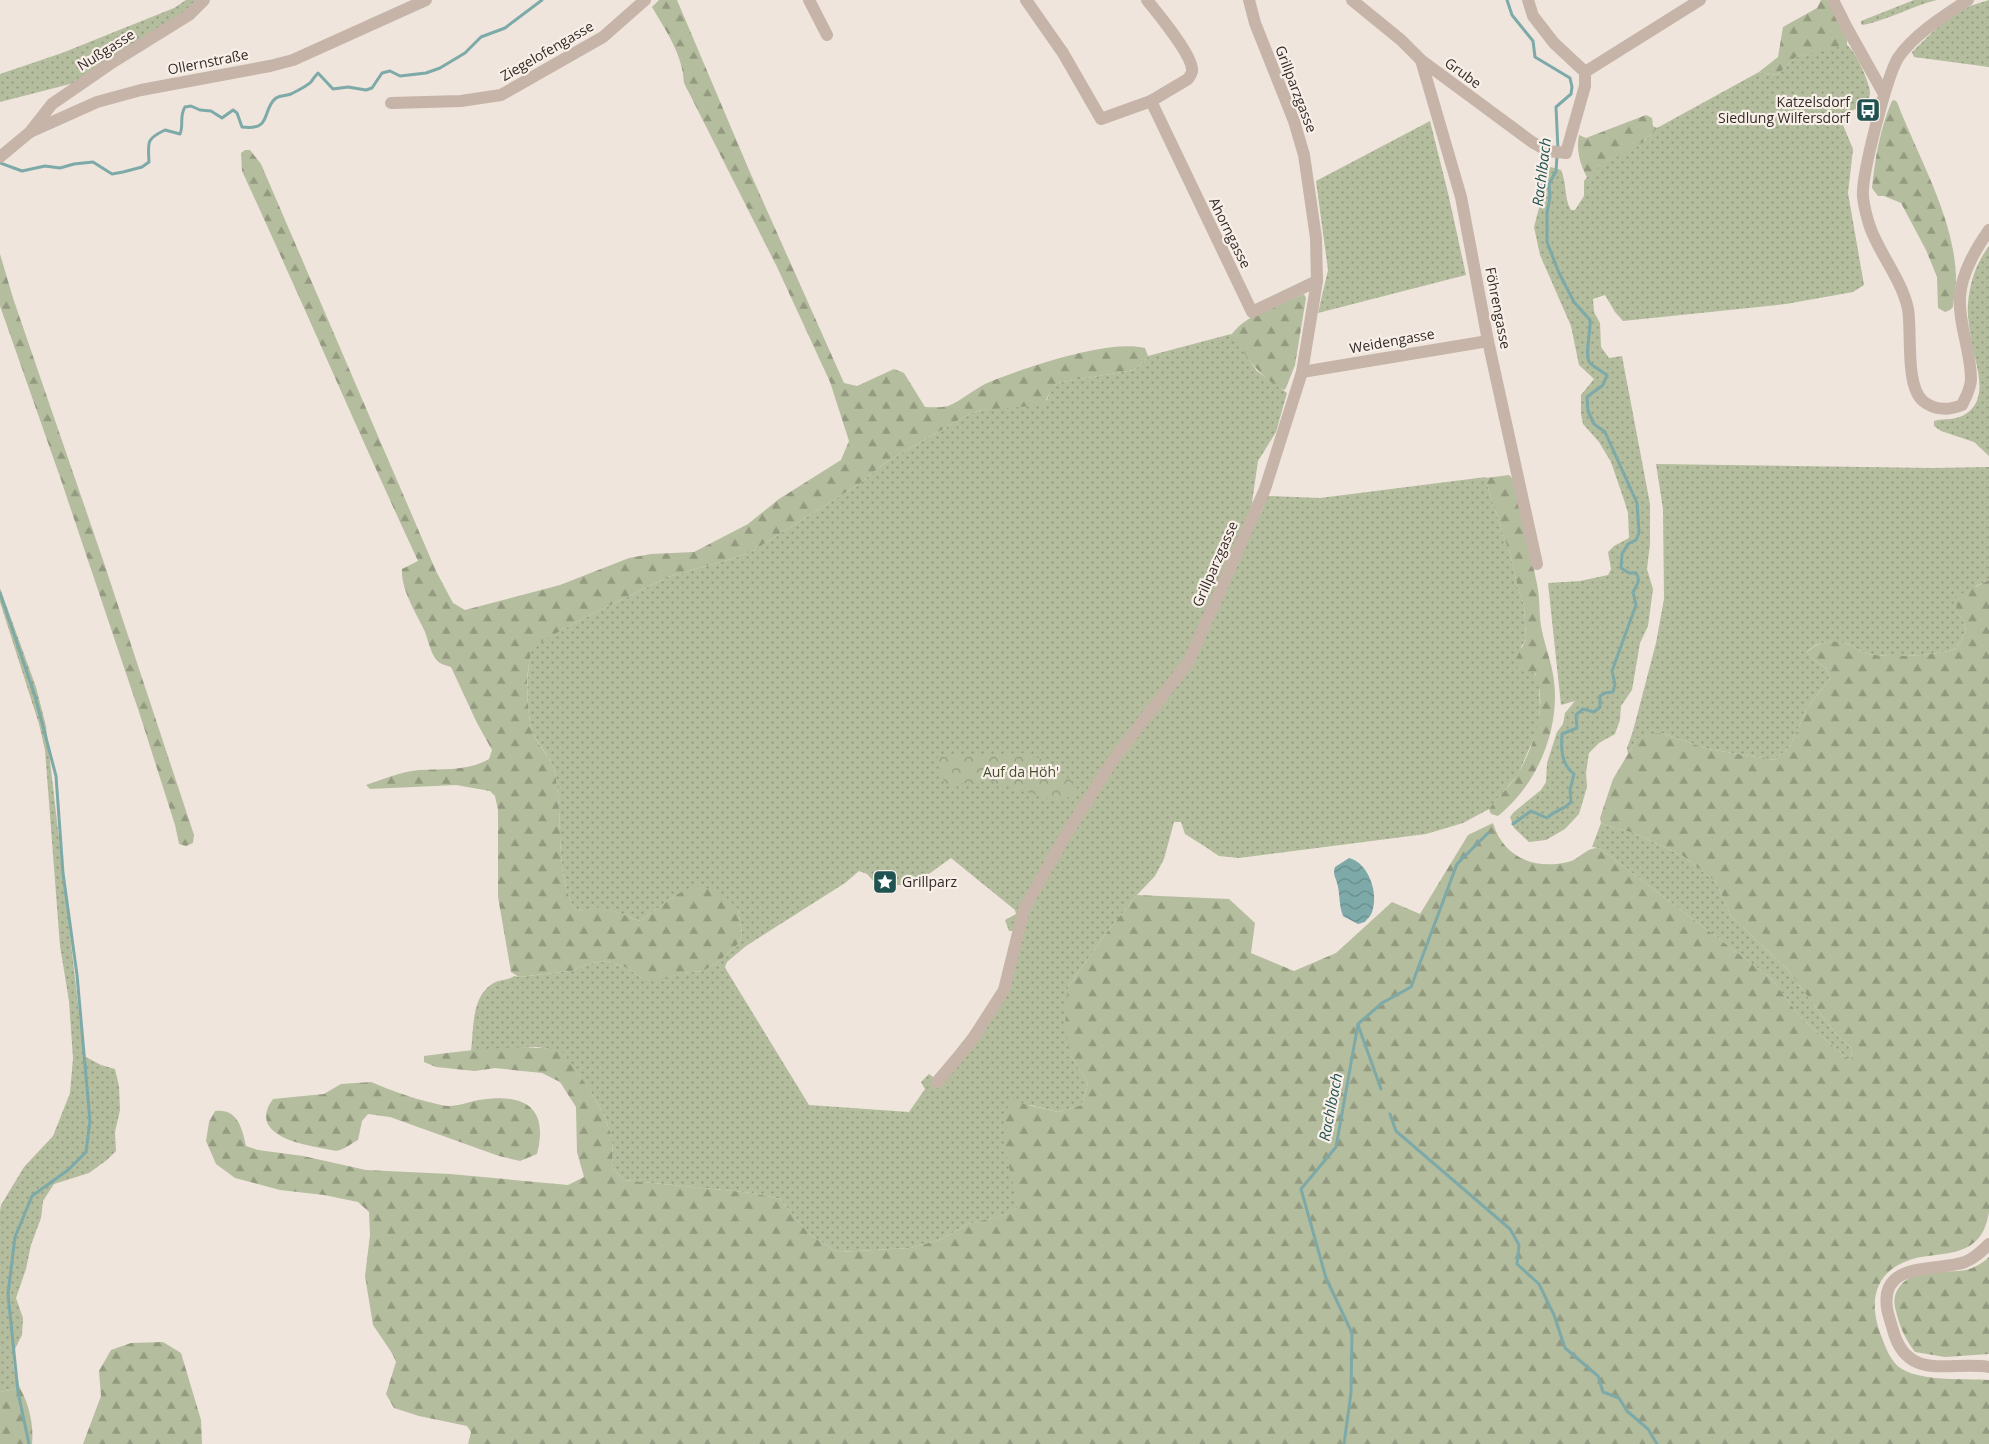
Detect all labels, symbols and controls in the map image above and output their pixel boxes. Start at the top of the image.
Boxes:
street label: Ziegelofengasse [497,16,597,85]
street label: Nußgasse [73,24,138,75]
street label: Grillparzgasse [1271,43,1322,135]
street label: Ollernstraße [166,44,250,79]
street label: Grube [1441,53,1486,92]
place label: Katzelsdorf Siedlung Wilfersdorf [1718,92,1851,127]
bus stop icon: Katzelsdorf Siedlung Wilfersdorf [1855,97,1881,123]
water label: Rachlbach [1527,136,1555,207]
street label: Ahorngasse [1205,194,1256,272]
street label: Föhrengasse [1481,265,1516,351]
street label: Weidengasse [1348,324,1436,357]
street label: Grillparzgasse [1187,518,1242,610]
park label: Auf da Höh' [983,762,1059,781]
place icon: Grillparz [872,869,898,895]
place label: Grillparz [902,872,958,891]
water label: Rachlbach [1314,1071,1346,1143]

